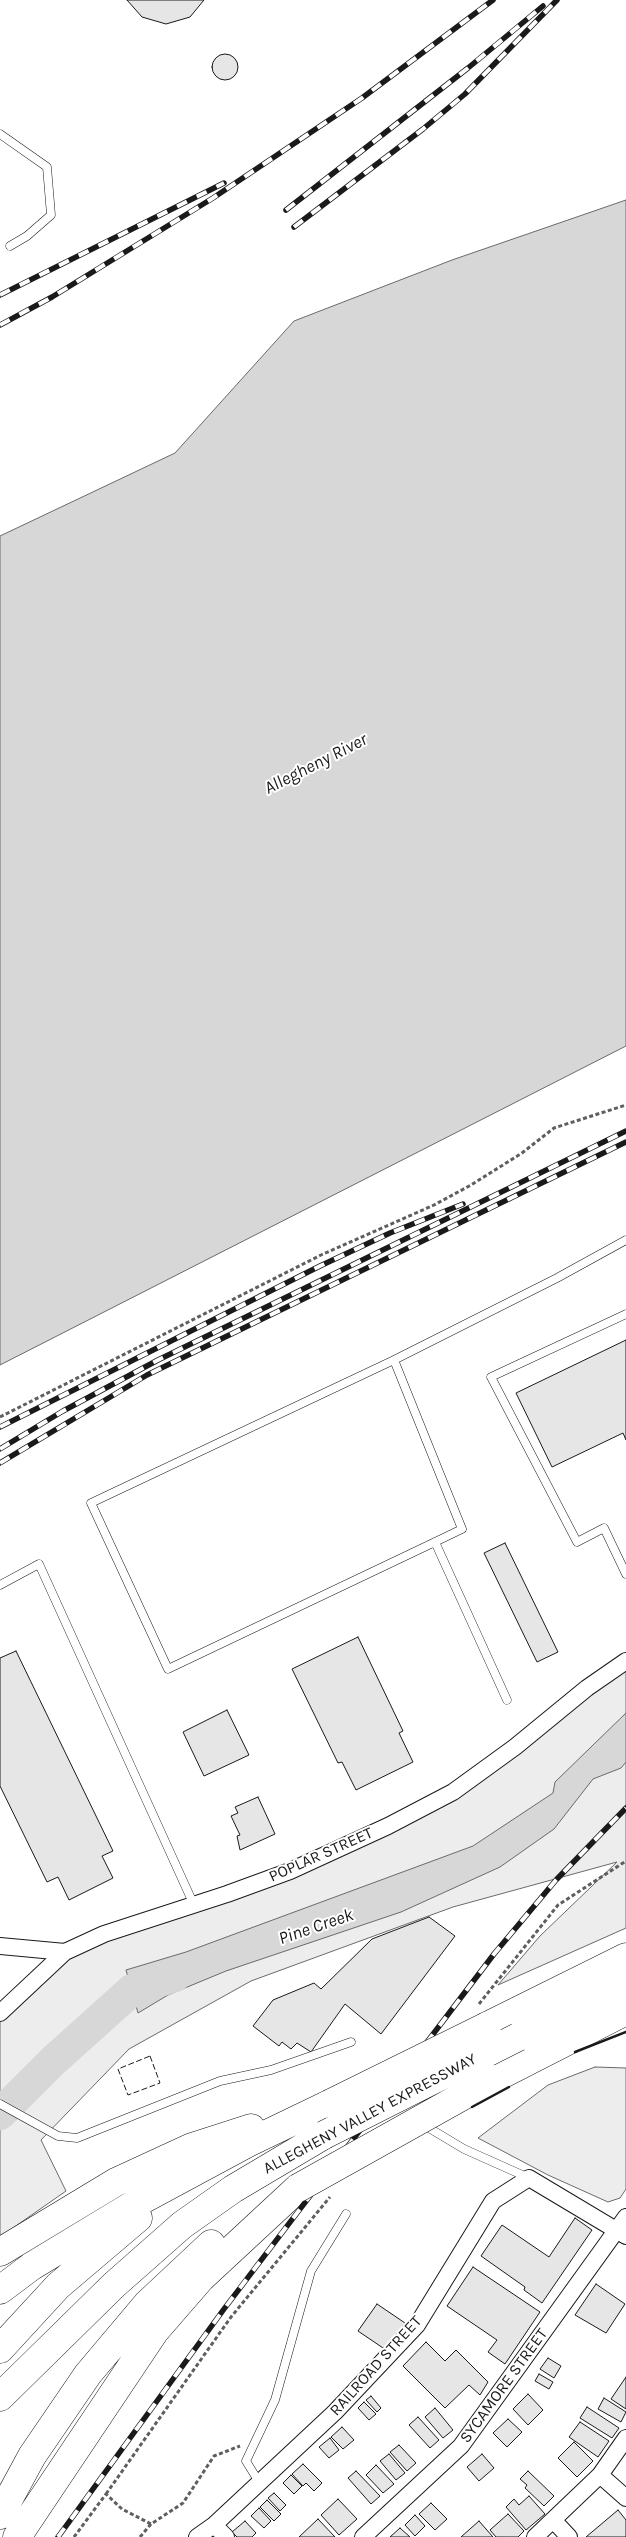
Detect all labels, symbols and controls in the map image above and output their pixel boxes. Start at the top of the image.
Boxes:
water label: Allegheny River [261,729,371,799]
street label: POPLAR STREET [266,1823,376,1887]
water label: Pine Creek [276,1904,356,1950]
street label: ALLEGHENY VALLEY EXPRESSWAY [260,2050,480,2178]
street label: RAILROAD STREET [326,2312,426,2420]
street label: SYCAMORE STREET [456,2325,552,2447]

